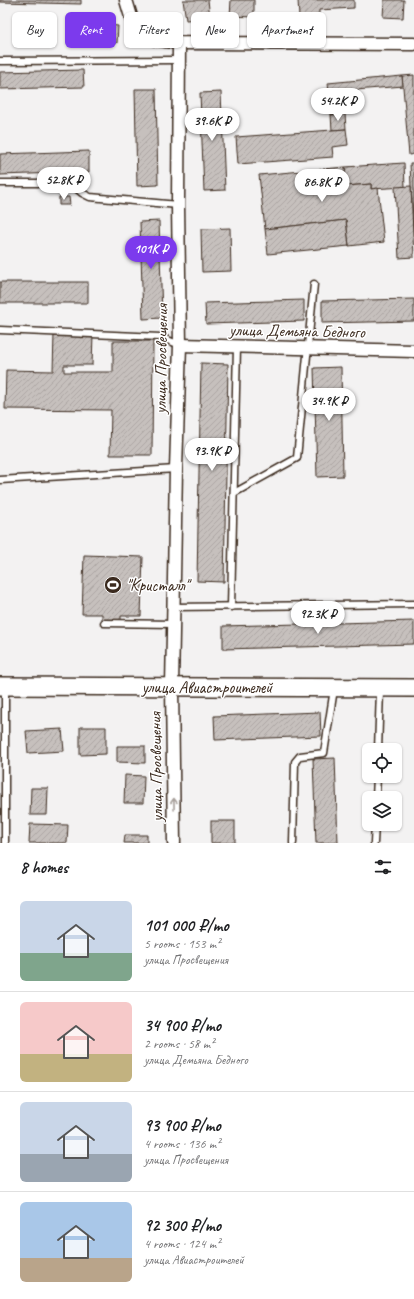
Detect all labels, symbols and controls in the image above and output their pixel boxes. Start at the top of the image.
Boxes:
chip: Buy [12,12,57,48]
chip: Rent [65,12,116,48]
chip: Filters [124,12,183,48]
chip: New [191,12,239,48]
chip: Apartment [247,12,326,48]
pin: 54.2K ₽ [301,88,375,122]
text: 54.2K ₽ [320,93,356,109]
pin: 39.6K ₽ [175,108,249,142]
text: 39.6K ₽ [194,113,230,129]
pin: 52.8K ₽ [27,167,101,201]
pin: 86.8K ₽ [285,169,359,203]
text: 52.8K ₽ [46,172,82,188]
text: 86.8K ₽ [304,174,340,190]
pin: 101K ₽ [118,236,184,270]
text: 101K ₽ [134,241,168,257]
street label: улица Просвещения [150,302,172,415]
street label: улица Демьяна Бедного [228,319,366,343]
pin: 34.9K ₽ [292,388,366,422]
text: 34.9K ₽ [311,393,347,409]
pin: 93.9K ₽ [175,438,249,472]
text: 93.9K ₽ [194,443,230,459]
sports icon: "Кристалл" [103,575,123,595]
place label: "Кристалл" [126,575,193,596]
pin: 92.3K ₽ [281,601,355,635]
text: 92.3K ₽ [300,606,336,622]
street label: улица Авиастроителей [141,677,273,698]
street label: улица Просвещения [145,710,167,823]
map controls [362,743,402,831]
button: locate [362,743,402,783]
button: layers [362,791,402,831]
one-way arrow [170,798,178,811]
icon: filters [372,856,394,878]
text: 8 homes [20,857,68,878]
text: 101 000 ₽/mo [144,915,229,936]
icon: home [52,917,100,965]
text: 5 rooms · 153 m² [144,936,220,952]
text: улица Просвещения [144,952,228,968]
text: 34 900 ₽/mo [144,1015,221,1036]
icon: home [52,1018,100,1066]
text: 2 rooms · 58 m² [144,1036,214,1052]
text: улица Демьяна Бедного [144,1052,248,1068]
text: 93 900 ₽/mo [144,1115,221,1136]
icon: home [52,1118,100,1166]
text: 4 rooms · 136 m² [144,1136,220,1152]
text: улица Просвещения [144,1152,228,1168]
text: 92 300 ₽/mo [144,1215,221,1236]
icon: home [52,1218,100,1266]
text: 4 rooms · 124 m² [144,1236,220,1252]
text: улица Авиастроителей [144,1252,244,1268]

